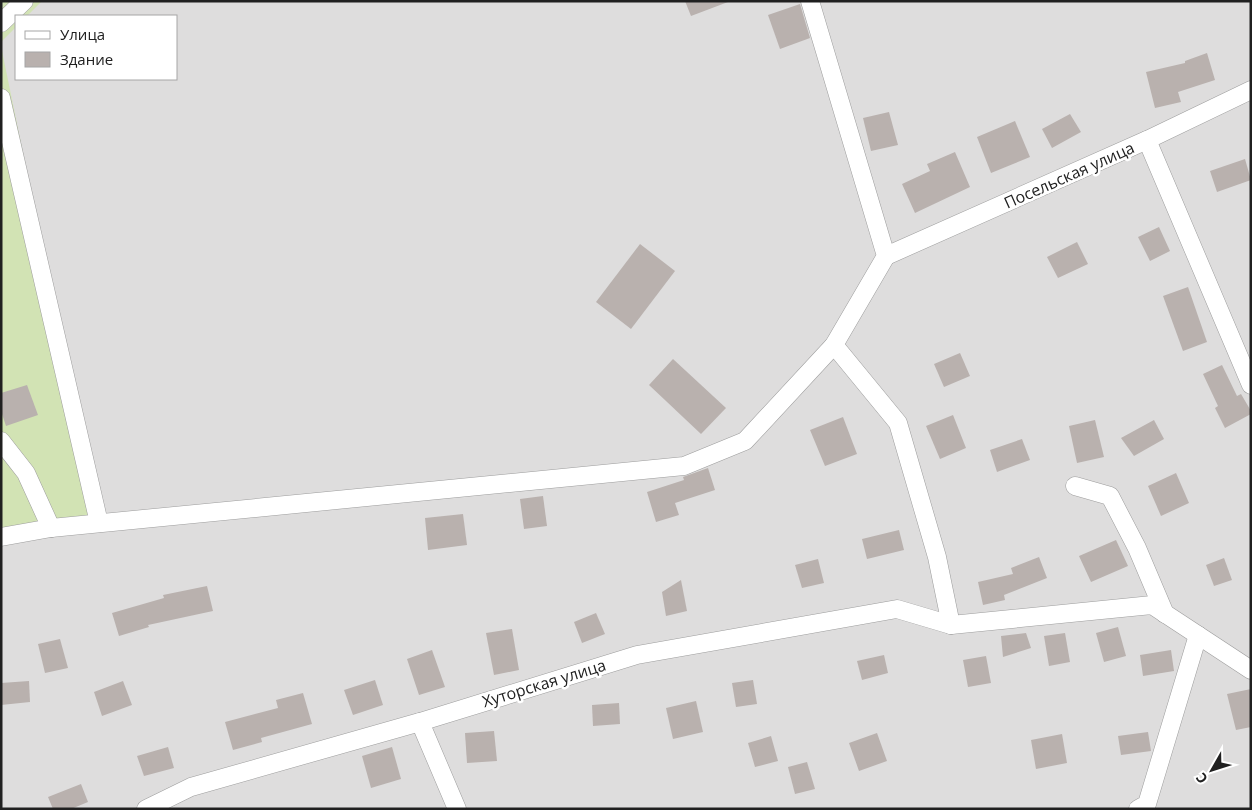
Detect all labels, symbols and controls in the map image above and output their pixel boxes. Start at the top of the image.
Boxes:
legend [15,15,178,80]
text: Улица [60,24,105,44]
text: Здание [60,49,113,69]
street label: Посельская улица [1000,136,1138,214]
street label: Хуторская улица [479,654,609,712]
north arrow [1187,745,1237,795]
text: С [1191,769,1212,788]

